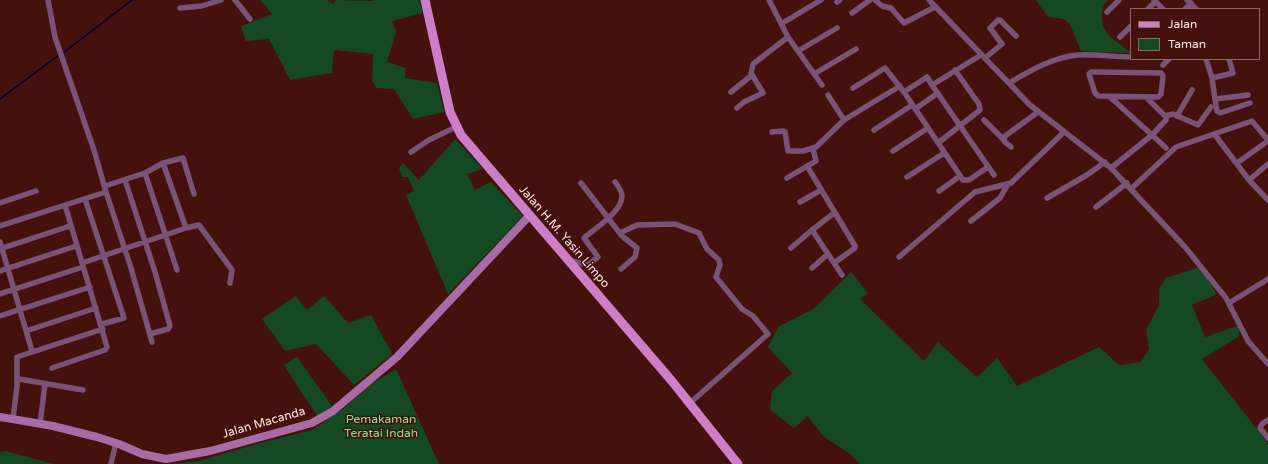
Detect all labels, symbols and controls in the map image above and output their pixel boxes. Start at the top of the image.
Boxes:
legend [1130,8,1260,60]
text: Jalan [1168,17,1197,31]
text: Taman [1168,37,1206,51]
street label: Jalan H.M. Yasin Limpo [516,183,612,291]
street label: Jalan Macanda [221,404,307,442]
park label: Pemakaman Teratai Indah [344,413,418,441]

